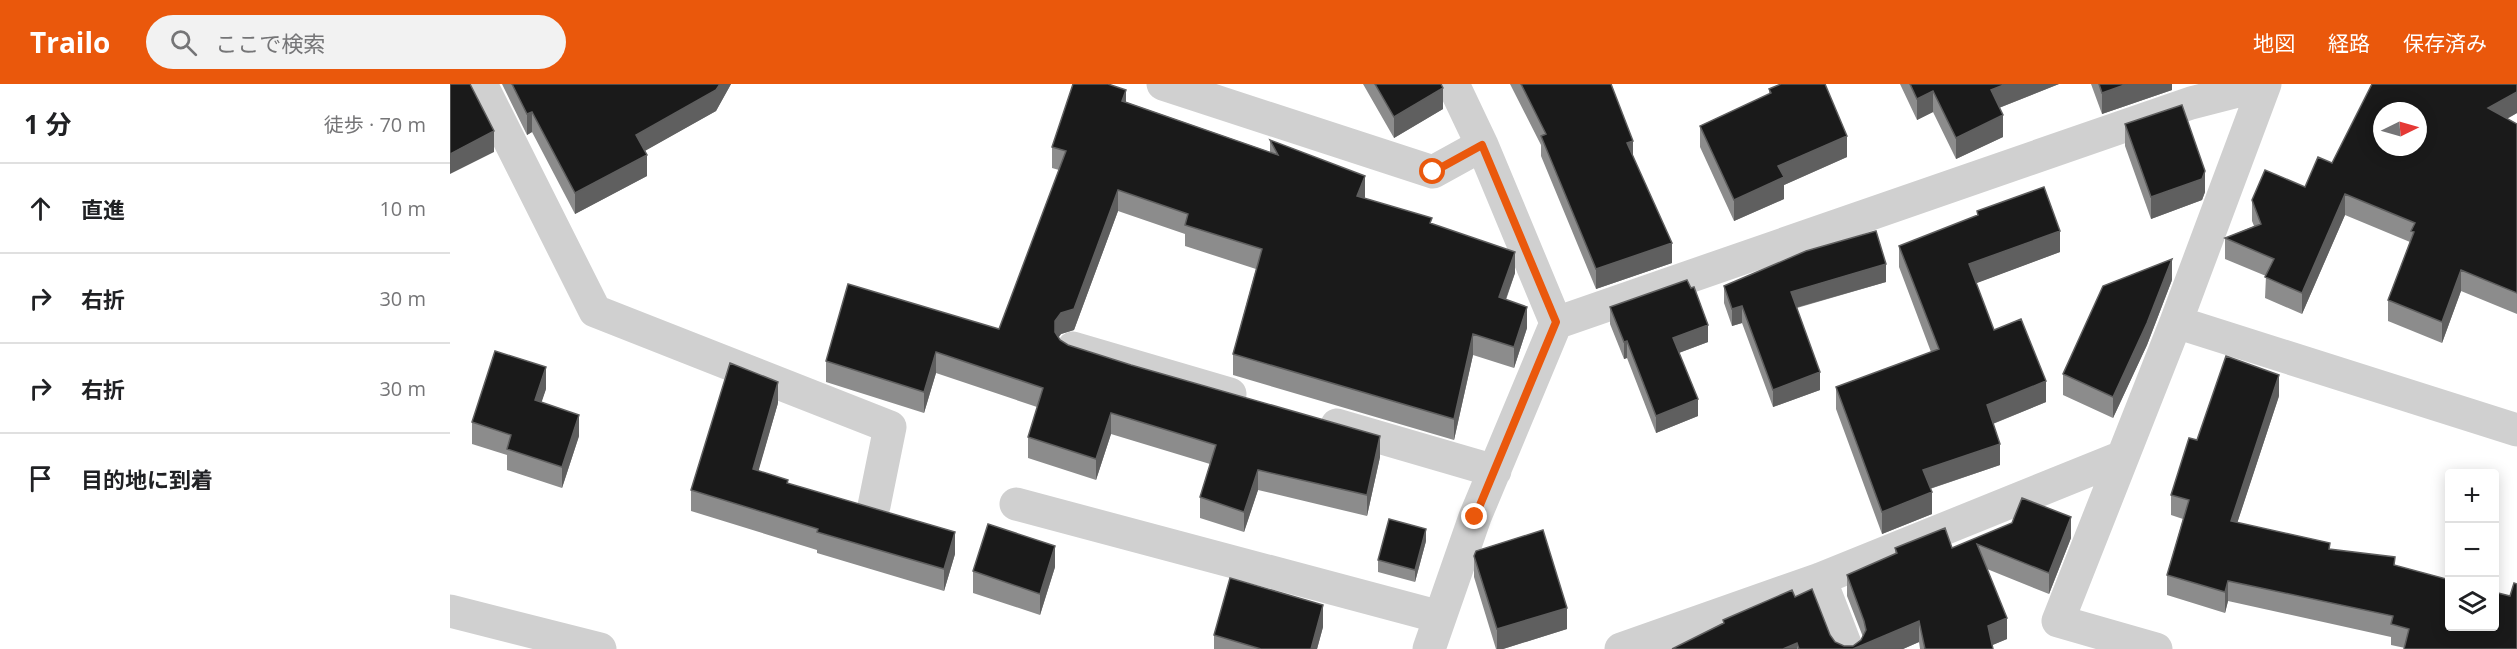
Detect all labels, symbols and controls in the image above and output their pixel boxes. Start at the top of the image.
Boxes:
search box [146,15,566,69]
text: Trailo [30,23,110,61]
icon: search [167,26,200,59]
text: ここで検索 [215,28,325,58]
text: 地図 [2253,29,2295,57]
text: 経路 [2328,29,2370,57]
text: 保存済み [2403,29,2487,57]
north arrow [2373,102,2427,156]
text: 1 分 [24,106,72,142]
text: 徒歩 · 70 m [324,111,426,138]
route start [1419,158,1445,184]
icon: ahead [24,192,57,225]
text: 直進 [81,194,125,224]
text: 10 m [379,195,426,222]
icon: right [24,282,57,315]
text: 右折 [81,284,125,314]
text: 30 m [379,285,426,312]
icon: right [24,372,57,405]
text: 右折 [81,374,125,404]
text: 30 m [379,375,426,402]
icon: arrive [24,462,57,495]
text: 目的地に到着 [81,464,213,494]
map controls [2445,469,2499,631]
button: + [2445,469,2499,523]
route end [1461,503,1487,529]
button: − [2445,523,2499,577]
button: layers [2445,577,2499,631]

